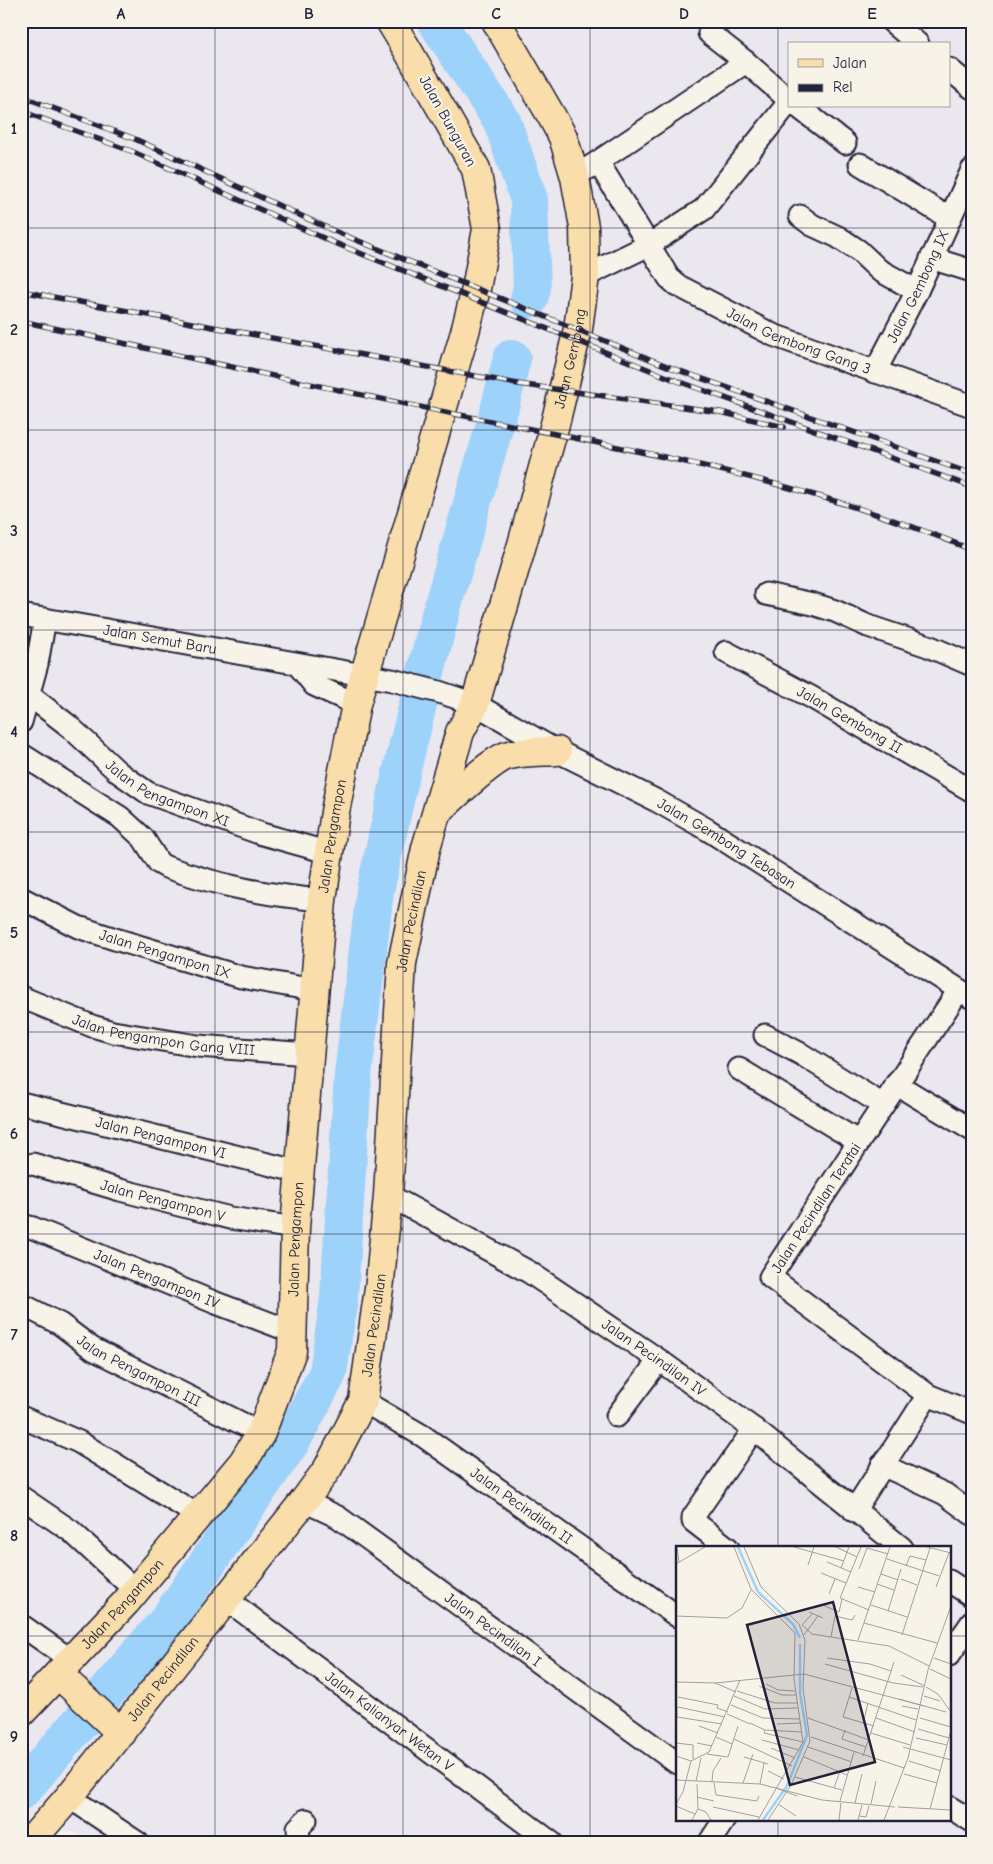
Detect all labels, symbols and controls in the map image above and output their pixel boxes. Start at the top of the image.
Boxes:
text: A [117,5,126,23]
text: B [304,5,314,23]
text: C [491,5,501,23]
text: D [679,5,689,23]
text: E [867,5,877,23]
legend [788,42,950,108]
text: Jalan [833,54,867,72]
street label: Jalan Bunguran [416,72,480,170]
text: Rel [833,78,853,96]
text: 1 [11,120,17,138]
street label: Jalan Gembong IX [883,227,953,346]
street label: Jalan Gembong Gang 3 [724,303,873,378]
street label: Jalan Gembong [550,307,590,410]
text: 2 [10,321,18,339]
text: 3 [10,522,18,540]
street label: Jalan Semut Baru [102,621,218,658]
street label: Jalan Gembong II [794,682,906,757]
text: 4 [10,723,18,741]
street label: Jalan Pengampon XI [102,756,232,830]
street label: Jalan Pengampon [314,778,350,894]
street label: Jalan Gembong Tebasan [654,794,799,893]
street label: Jalan Pecindilan [392,868,430,973]
text: 5 [10,924,18,942]
street label: Jalan Pengampon IX [97,926,233,982]
street label: Jalan Pengampon Gang VIII [70,1010,256,1059]
street label: Jalan Pengampon VI [94,1113,228,1162]
text: 6 [10,1125,18,1143]
street label: Jalan Pecindilan Teratai [767,1140,865,1276]
street label: Jalan Pengampon V [98,1176,227,1225]
street label: Jalan Pengampon [284,1181,308,1297]
street label: Jalan Pengampon IV [91,1245,222,1312]
street label: Jalan Pecindilan [358,1273,390,1378]
street label: Jalan Pecindilan IV [598,1315,709,1400]
text: 7 [10,1326,18,1344]
street label: Jalan Pengampon III [73,1331,204,1411]
street label: Jalan Pecindilan II [467,1463,576,1548]
text: 8 [10,1527,18,1545]
inset map [676,1546,950,1822]
street label: Jalan Pengampon [77,1555,167,1653]
street label: Jalan Pecindilan I [441,1588,545,1670]
street label: Jalan Pecindilan [124,1632,202,1725]
street label: Jalan Kalianyar Wetan V [322,1667,457,1775]
text: 9 [10,1728,18,1746]

